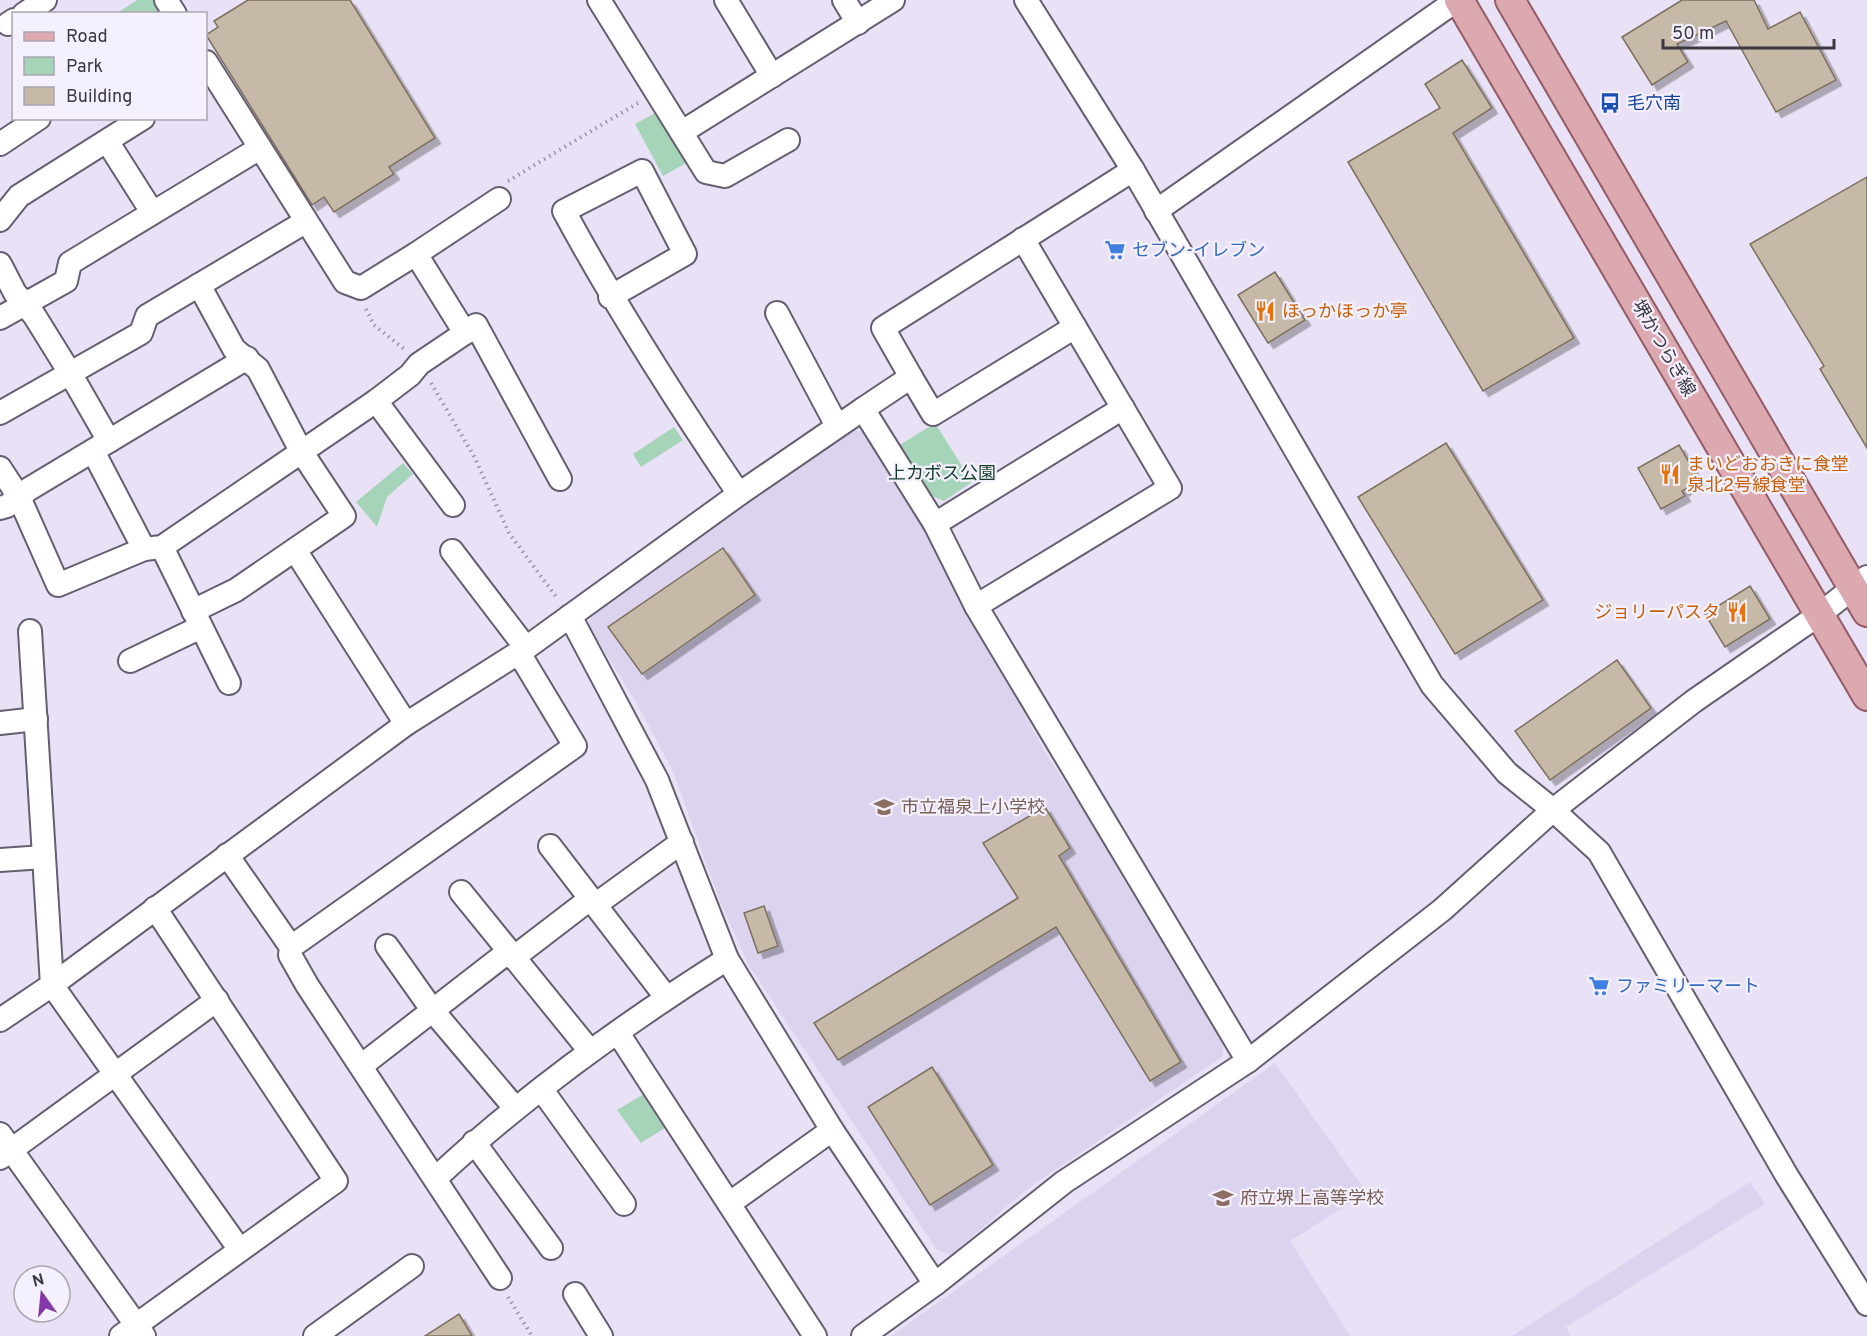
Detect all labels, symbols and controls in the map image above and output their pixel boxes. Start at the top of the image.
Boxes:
legend [12,12,207,120]
scale bar [1663,12,1834,50]
text: 50 m [1672,23,1714,46]
text: Road [66,26,108,49]
text: Park [66,56,103,79]
text: Building [66,86,132,109]
bus stop icon: 毛穴南 [1598,91,1622,115]
place label: 毛穴南 [1627,93,1681,116]
supermarket icon: セブン-イレブン [1103,238,1127,262]
place label: セブン-イレブン [1132,240,1265,263]
street label: 堺かつらぎ線 [1626,296,1700,401]
restaurant icon: ほっかほっか亭 [1253,299,1277,323]
place label: ほっかほっか亭 [1282,301,1408,324]
place label: まいどおおきに食堂 泉北2号線食堂 [1687,454,1849,498]
restaurant icon: まいどおおきに食堂 泉北2号線食堂 [1658,462,1682,486]
park label: 上カボス公園 [888,463,996,486]
restaurant icon: ジョリーパスタ [1725,600,1749,624]
place label: ジョリーパスタ [1594,602,1720,625]
school or university icon: 市立福泉上小学校 [872,795,896,819]
place label: 市立福泉上小学校 [901,797,1045,820]
supermarket icon: ファミリーマート [1587,974,1611,998]
place label: ファミリーマート [1616,976,1760,999]
school or university icon: 府立堺上高等学校 [1211,1186,1235,1210]
place label: 府立堺上高等学校 [1240,1188,1384,1211]
north arrow [12,1264,72,1324]
text: N [30,1270,47,1293]

